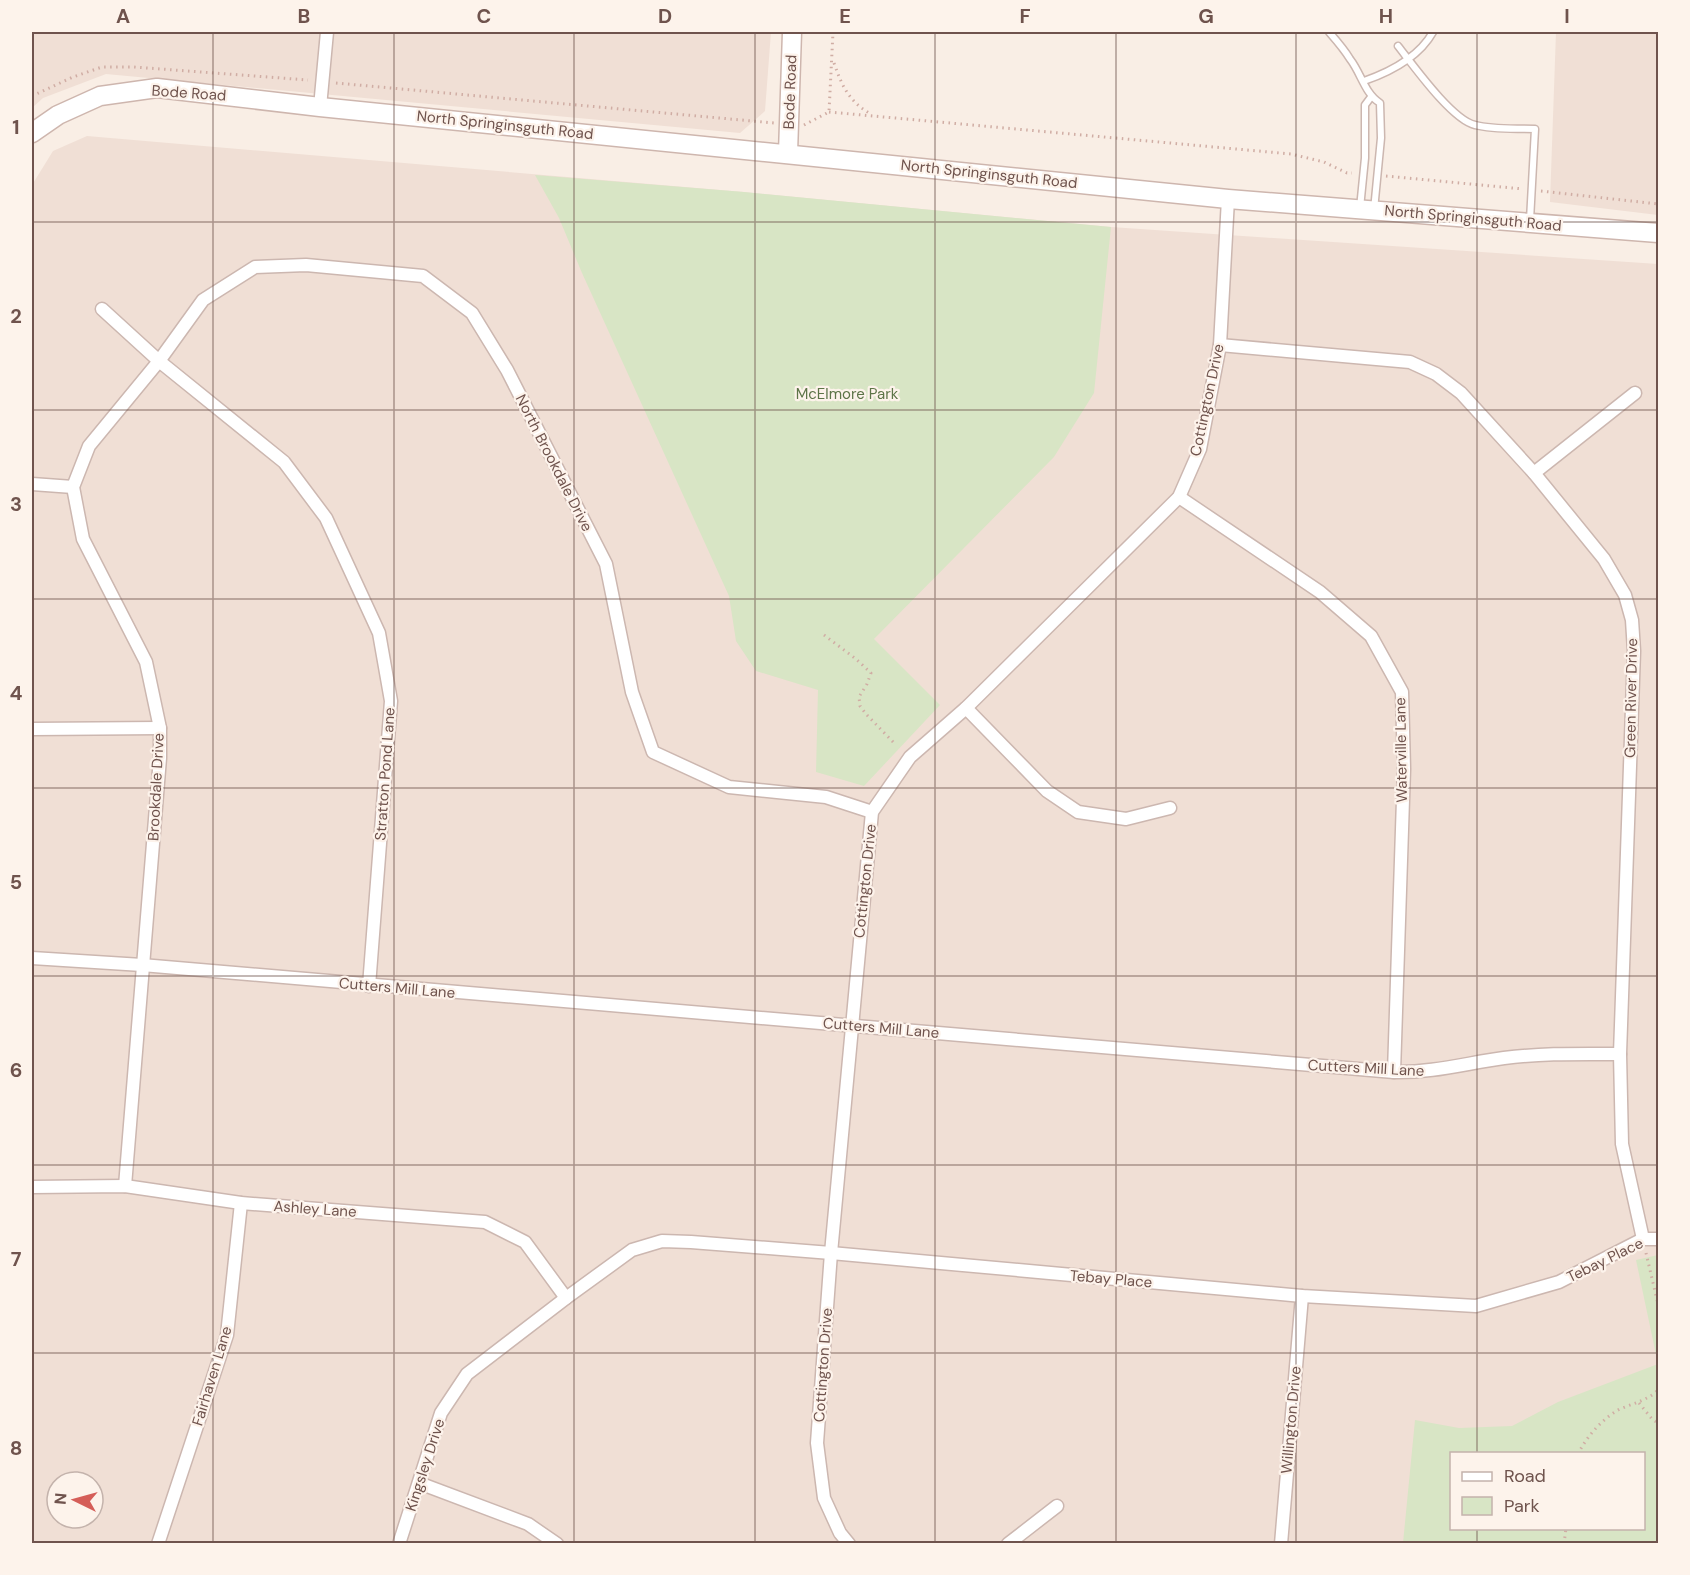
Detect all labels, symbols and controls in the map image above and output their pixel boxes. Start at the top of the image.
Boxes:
text: A [116,3,130,29]
text: B [298,3,310,29]
text: C [477,3,491,29]
text: D [658,3,672,29]
text: E [839,3,851,29]
text: F [1019,3,1031,29]
text: G [1198,3,1214,29]
text: H [1379,3,1393,29]
text: I [1564,3,1570,29]
street label: Bode Road [779,54,801,130]
street label: Bode Road [151,80,227,106]
street label: North Springinsguth Road [416,106,594,144]
text: 1 [12,114,20,140]
street label: North Springinsguth Road [900,155,1078,193]
street label: North Springinsguth Road [1384,200,1562,236]
text: 2 [10,303,22,329]
street label: Cottington Drive [1185,342,1229,458]
park label: McElmore Park [796,384,899,404]
street label: North Brookdale Drive [511,391,597,535]
text: 3 [10,491,22,517]
street label: Green River Drive [1620,638,1642,758]
text: 4 [10,680,23,706]
street label: Waterville Lane [1390,697,1412,803]
street label: Stratton Pond Lane [370,707,400,841]
street label: Brookdale Drive [143,733,169,841]
street label: Cottington Drive [849,823,881,939]
text: 5 [10,869,22,895]
street label: Cutters Mill Lane [338,973,456,1003]
street label: Cutters Mill Lane [822,1013,940,1043]
street label: Cutters Mill Lane [1307,1055,1425,1081]
text: 6 [10,1057,22,1083]
street label: Ashley Lane [273,1196,357,1222]
street label: Tebay Place [1564,1233,1646,1287]
text: 7 [11,1246,22,1272]
street label: Tebay Place [1069,1265,1153,1293]
street label: Cottington Drive [809,1307,837,1423]
street label: Fairhaven Lane [187,1324,237,1428]
street label: Willington Drive [1276,1365,1306,1475]
street label: Kingsley Drive [401,1416,449,1514]
text: 8 [10,1435,22,1461]
legend [1450,1452,1645,1530]
text: Road [1504,1464,1546,1488]
north arrow [45,1470,105,1530]
text: N [50,1492,72,1505]
text: Park [1504,1494,1540,1518]

